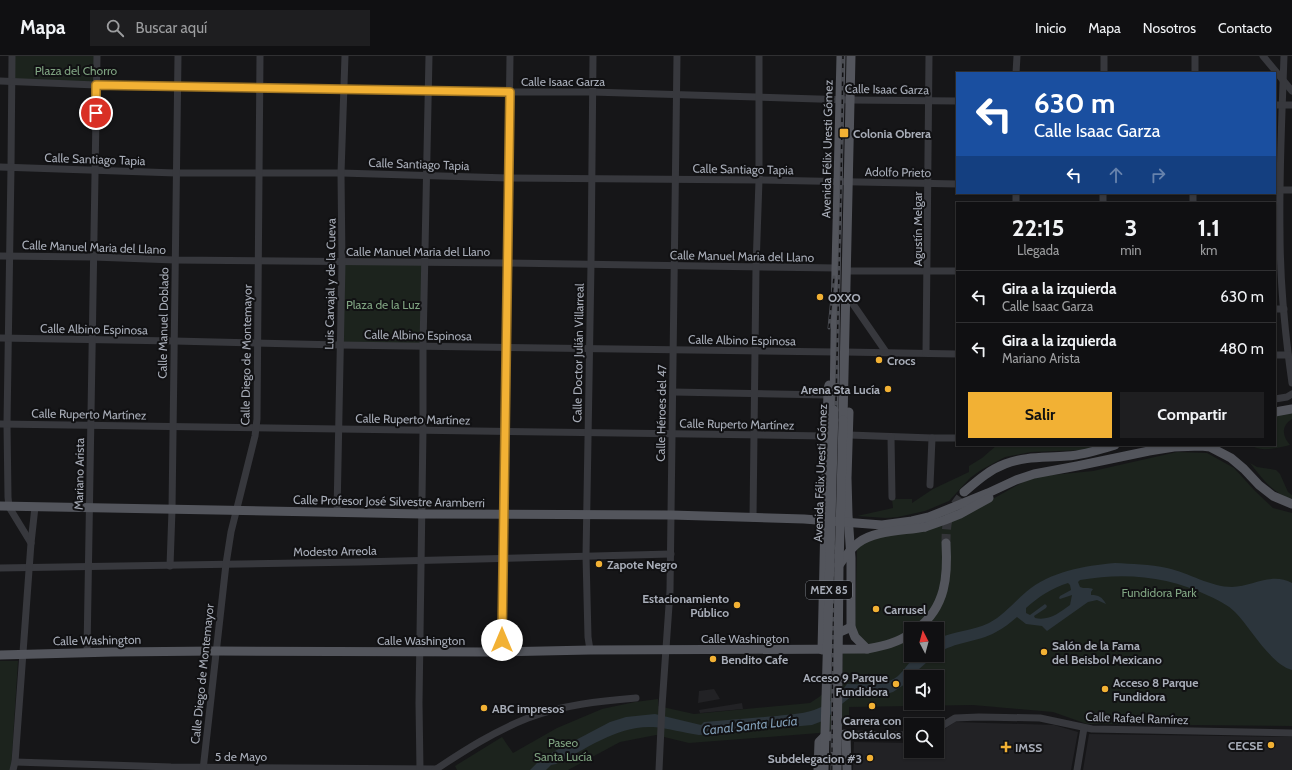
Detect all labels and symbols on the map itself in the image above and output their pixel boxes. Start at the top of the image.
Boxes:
park label: Plaza del Chorro [35,63,118,78]
street label: Calle Isaac Garza [521,74,605,89]
street label: Avenida Félix Uresti Gómez [818,79,836,218]
street label: Calle Isaac Garza [845,81,929,97]
pin [79,96,113,130]
place label: Colonia Obrera [853,126,931,141]
marker: Colonia Obrera [838,127,850,139]
street label: Calle Santiago Tapia [44,150,146,168]
street label: Calle Santiago Tapia [368,155,470,173]
street label: Calle Santiago Tapia [692,161,794,177]
street label: Adolfo Prieto [865,164,932,180]
street label: Agustín Melgar [910,191,925,266]
street label: Luis Carvajal y de la Cueva [321,218,339,350]
street label: Calle Manuel Maria del Llano [22,237,167,257]
street label: Calle Manuel Maria del Llano [346,244,490,259]
street label: Calle Manuel Maria del Llano [670,247,815,265]
street label: Calle Manuel Doblado [155,267,171,379]
street label: Calle Doctor Julián Villarreal [569,283,587,423]
street label: Calle Diego de Montemayor [237,284,255,426]
place label: OXXO [828,290,861,305]
marker: OXXO [815,292,825,302]
park label: Plaza de la Luz [346,297,420,312]
street label: Calle Albino Espinosa [40,321,148,337]
street label: Calle Albino Espinosa [364,327,472,343]
street label: Calle Albino Espinosa [688,332,796,348]
place label: Crocs [887,353,916,368]
marker: Crocs [874,355,884,365]
street label: Calle Héroes del 47 [653,364,669,462]
place label: Arena Sta Lucía [801,382,880,397]
marker: Arena Sta Lucía [883,384,893,394]
street label: Avenida Félix Uresti Gómez [810,403,830,542]
street label: Calle Ruperto Martínez [31,405,147,423]
street label: Calle Ruperto Martínez [355,410,471,428]
street label: Calle Ruperto Martínez [679,415,795,433]
street label: Mariano Arista [71,438,87,510]
street label: Calle Profesor José Silvestre Aramberri [293,492,485,510]
street label: Modesto Arreola [293,543,377,559]
place label: Zapote Negro [607,557,677,572]
marker: Zapote Negro [594,559,604,569]
road number: MEX 85 [806,581,852,599]
park label: Fundidora Park [1121,585,1197,600]
place label: Estacionamiento Público [642,591,729,620]
marker: Estacionamiento Público [732,600,742,610]
place label: Carrusel [884,602,926,617]
street label: Calle Diego de Montemayor [187,603,217,745]
marker: Carrusel [871,604,881,614]
position arrow [481,619,523,661]
north arrow [904,622,944,662]
street label: Calle Washington [701,631,789,646]
street label: Calle Washington [53,632,142,648]
street label: Calle Washington [377,633,465,648]
place label: Salón de la Fama del Beisbol Mexicano [1052,638,1162,667]
marker: Salón de la Fama del Beisbol Mexicano [1039,647,1049,657]
place label: Bendito Cafe [721,652,788,667]
marker: Bendito Cafe [708,654,718,664]
place label: Acceso 9 Parque Fundidora [803,670,888,699]
place label: Acceso 8 Parque Fundidora [1113,675,1198,704]
marker: Acceso 9 Parque Fundidora [891,679,901,689]
marker: Acceso 8 Parque Fundidora [1100,684,1110,694]
place label: ABC impresos [492,701,564,716]
marker: Carrera con Obstáculos [867,701,877,711]
marker: ABC impresos [479,703,489,713]
street label: Calle Rafael Ramírez [1085,709,1189,727]
water label: Canal Santa Lucía [702,712,798,738]
place label: Carrera con Obstáculos [843,713,901,742]
park label: Paseo Santa Lucía [534,735,592,764]
place label: CECSE [1228,738,1263,753]
place label: IMSS [1015,740,1042,755]
marker: CECSE [1266,740,1276,750]
marker: IMSS [1000,741,1012,753]
street label: 5 de Mayo [215,749,268,764]
place label: Subdelegacion #3 [768,751,862,766]
marker: Subdelegacion #3 [865,753,875,763]

